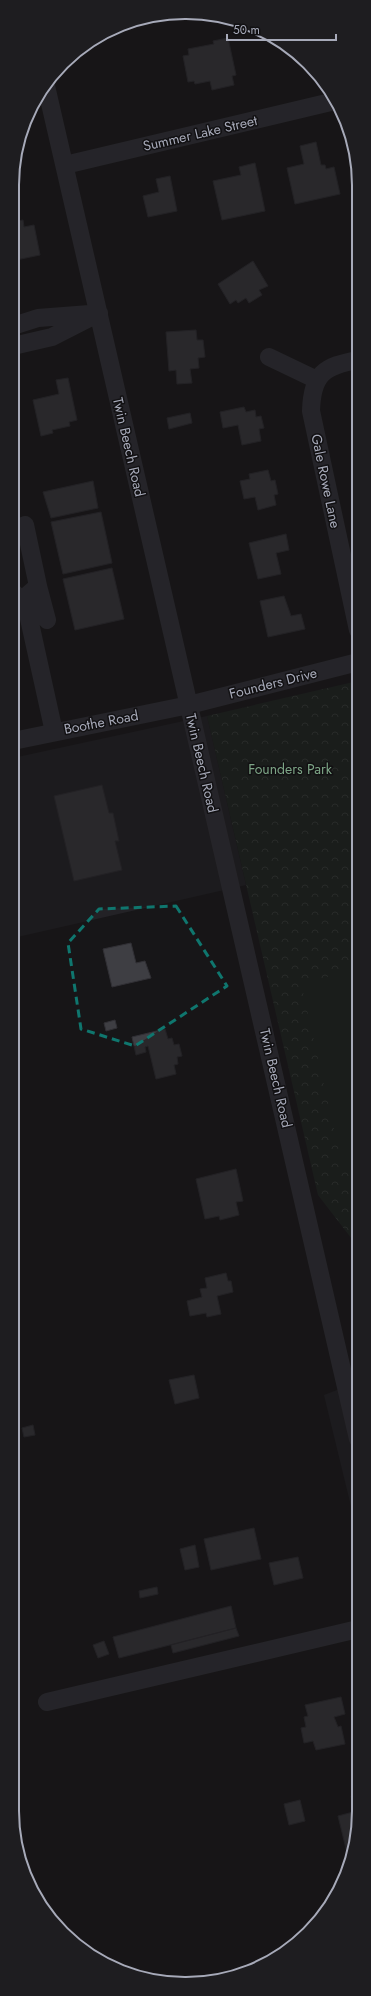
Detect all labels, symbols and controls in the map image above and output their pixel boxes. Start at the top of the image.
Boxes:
scale bar [227,16,336,42]
text: 50 m [233,21,260,39]
street label: Summer Lake Street [141,110,260,156]
street label: Twin Beech Road [108,395,150,499]
street label: Gale Rowe Lane [306,432,346,530]
street label: Founders Drive [227,662,319,704]
street label: Boothe Road [62,705,140,739]
street label: Twin Beech Road [181,711,223,815]
park label: Founders Park [248,759,333,779]
street label: Twin Beech Road [255,1026,297,1130]

